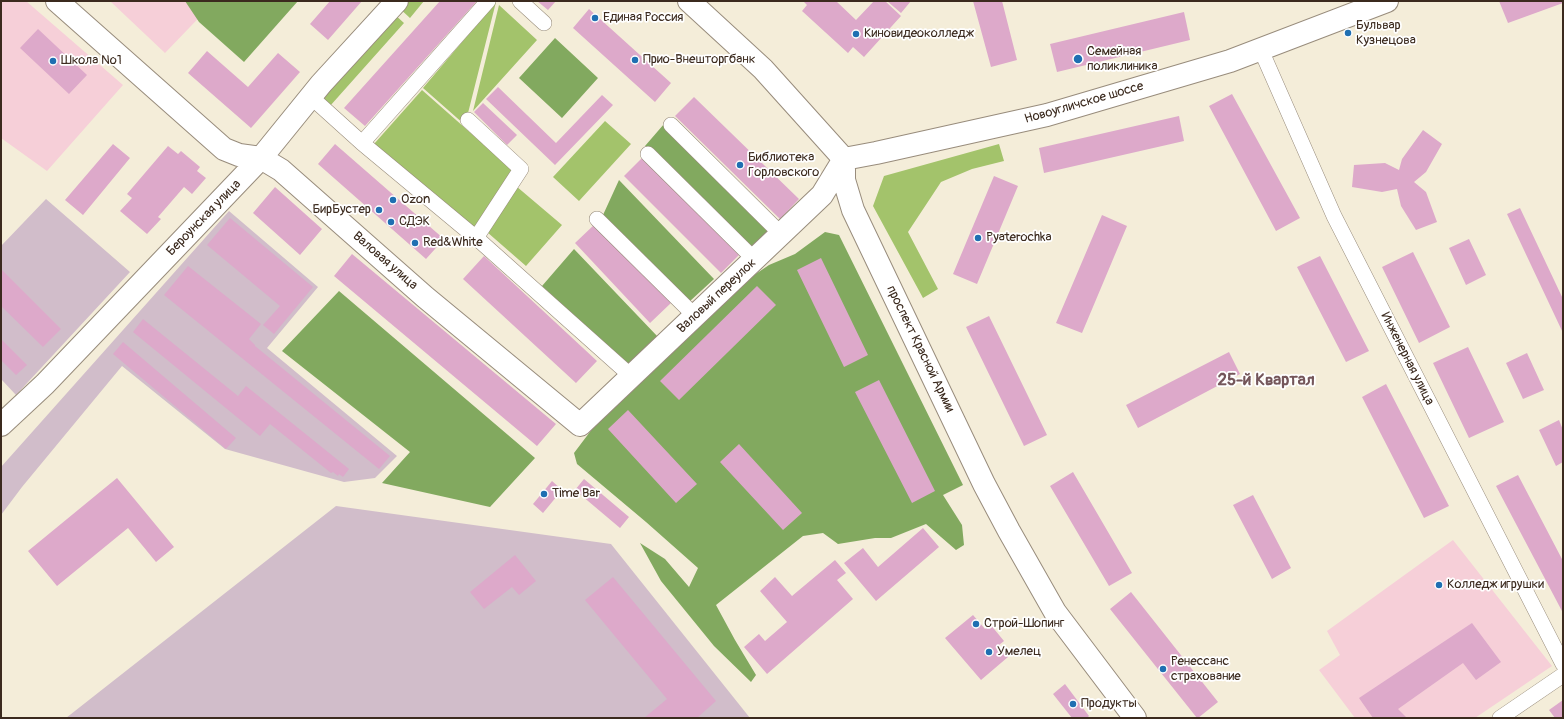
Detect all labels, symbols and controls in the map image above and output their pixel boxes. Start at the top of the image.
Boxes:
place label: Единая Россия [603,10,683,26]
marker: Единая Россия [590,13,600,23]
place label: Бульвар Кузнецова [1356,18,1416,49]
place label: Киновидеоколледж [864,26,974,42]
marker: Бульвар Кузнецова [1343,28,1353,38]
marker: Киновидеоколледж [851,29,861,39]
place label: Семейная поликлиника [1087,44,1158,75]
place label: Прио-Внешторгбанк [643,52,755,68]
place label: Школа №1 [61,53,122,69]
marker: Семейная поликлиника [1072,53,1084,65]
marker: Прио-Внешторгбанк [630,55,640,65]
marker: Школа №1 [48,56,58,66]
street label: Новоугличское шоссе [1023,79,1145,127]
place label: Библиотека Горловского [748,150,819,181]
marker: Библиотека Горловского [735,160,745,170]
street label: Бероунская улица [164,177,244,259]
place label: Ozon [401,192,430,208]
marker: Ozon [388,195,398,205]
place label: БирБустер [313,202,371,218]
marker: БирБустер [374,205,384,215]
place label: СДЭК [399,214,430,230]
marker: СДЭК [386,217,396,227]
street label: Валовая улица [349,229,421,293]
place label: Pyaterochka [986,230,1052,246]
marker: Pyaterochka [973,233,983,243]
place label: Red&White [423,235,483,251]
marker: Red&White [410,238,420,248]
street label: Валовый переулок [674,255,760,337]
street label: проспект Красной Армии [883,283,957,415]
street label: Инженерная улица [1377,310,1437,408]
district label: 25-й Квартал [1217,371,1315,391]
place label: Time Bar [552,486,600,502]
marker: Time Bar [539,489,549,499]
place label: Колледж игрушки [1447,577,1544,593]
marker: Колледж игрушки [1434,580,1444,590]
place label: Строй-Шопинг [984,616,1064,632]
marker: Строй-Шопинг [971,619,981,629]
place label: Умелец [997,644,1041,660]
marker: Умелец [984,647,994,657]
place label: Ренессанс страхование [1171,654,1241,685]
marker: Ренессанс страхование [1158,664,1168,674]
place label: Продукты [1081,696,1137,712]
marker: Продукты [1068,699,1078,709]

